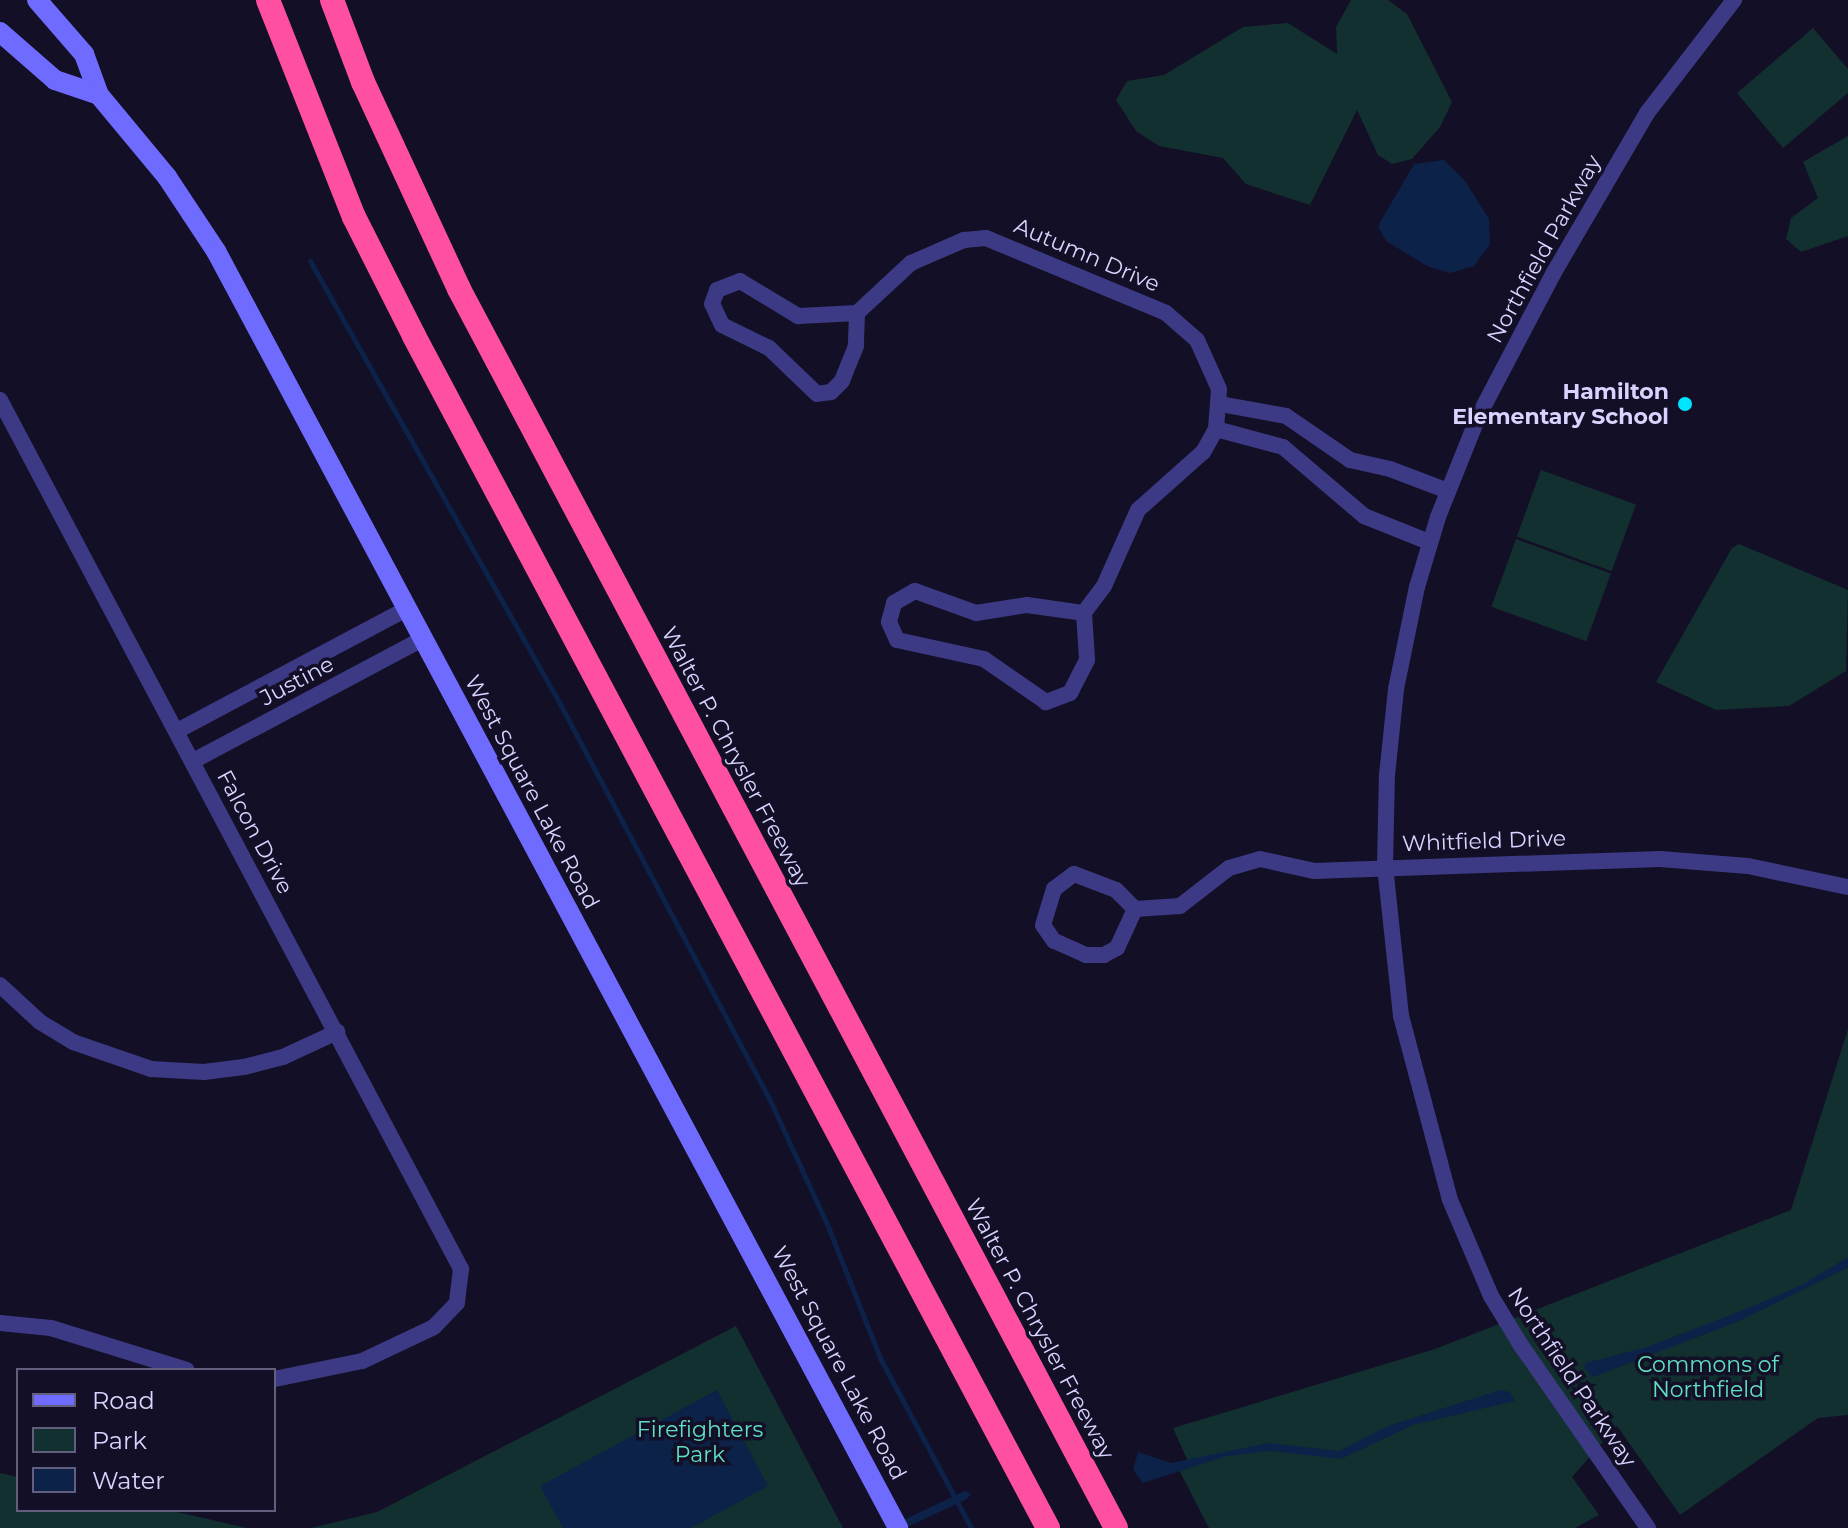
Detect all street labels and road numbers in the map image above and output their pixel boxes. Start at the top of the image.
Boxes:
street label: Northfield Parkway [1481,150,1607,348]
street label: Autumn Drive [1010,212,1164,298]
street label: Walter P. Chrysler Freeway [656,622,816,892]
street label: Justine [256,651,338,711]
street label: West Square Lake Road [459,671,605,913]
street label: Falcon Drive [211,765,299,899]
street label: Whitfield Drive [1401,825,1567,857]
street label: Walter P. Chrysler Freeway [960,1194,1120,1464]
street label: West Square Lake Road [766,1242,912,1484]
street label: Northfield Parkway [1502,1282,1642,1472]

